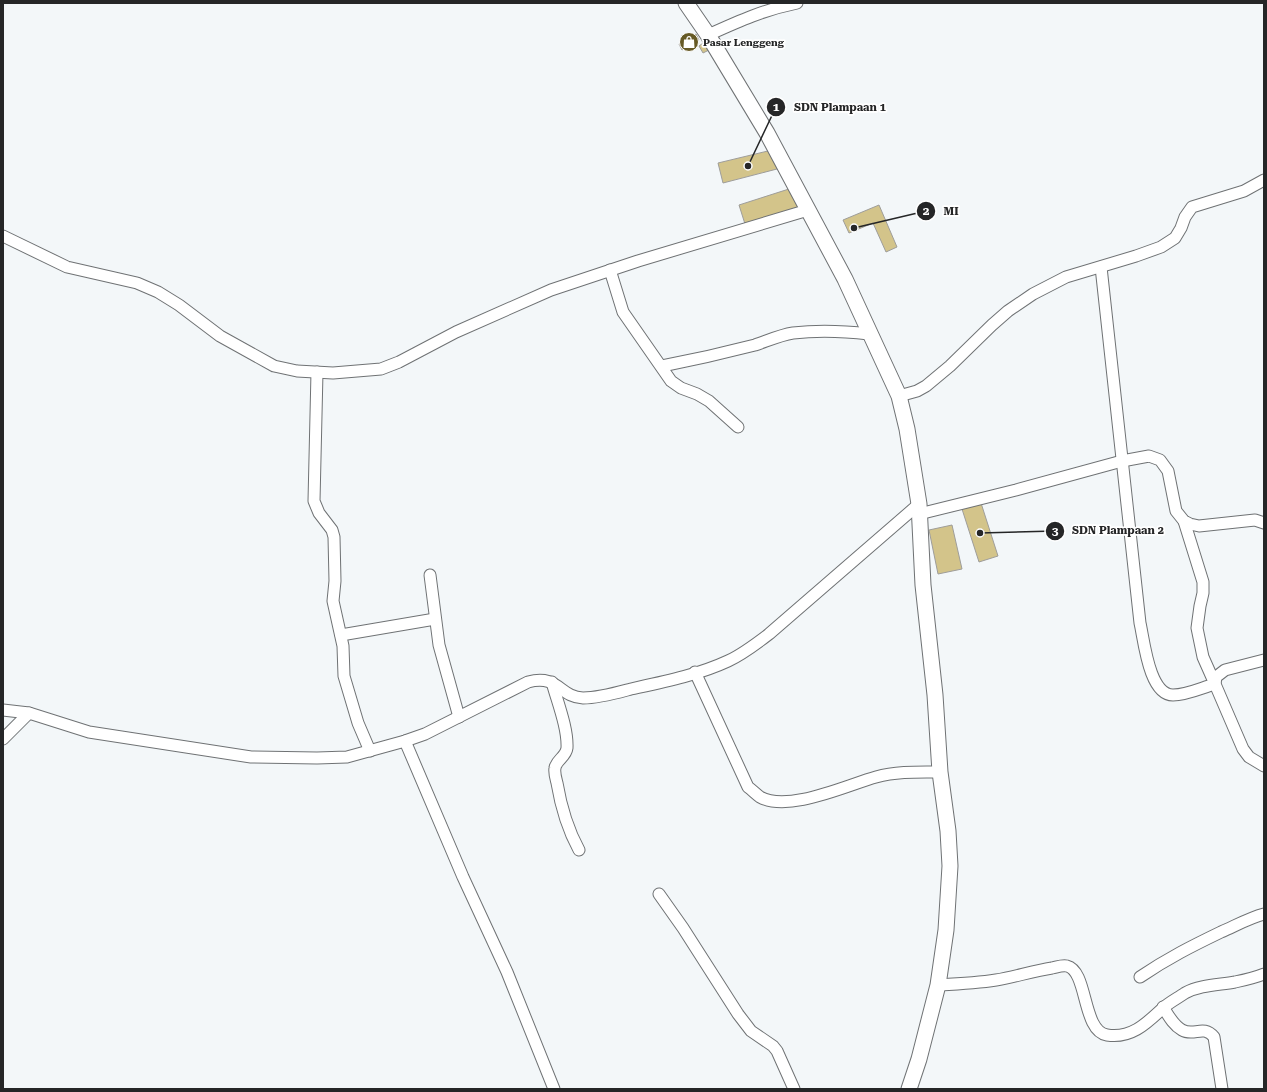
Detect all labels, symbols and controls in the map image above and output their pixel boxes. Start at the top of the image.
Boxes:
shop icon: Pasar Lenggeng [678,31,700,53]
place label: Pasar Lenggeng [703,37,785,48]
callout: SDN Plampaan 1 [766,96,894,119]
text: 1 [773,100,780,114]
text: SDN Plampaan 1 [794,101,886,114]
callout: MI [916,200,967,223]
text: 2 [923,204,930,218]
text: MI [944,205,959,218]
callout: SDN Plampaan 2 [1045,519,1172,542]
text: 3 [1052,524,1059,538]
text: SDN Plampaan 2 [1072,524,1164,537]

